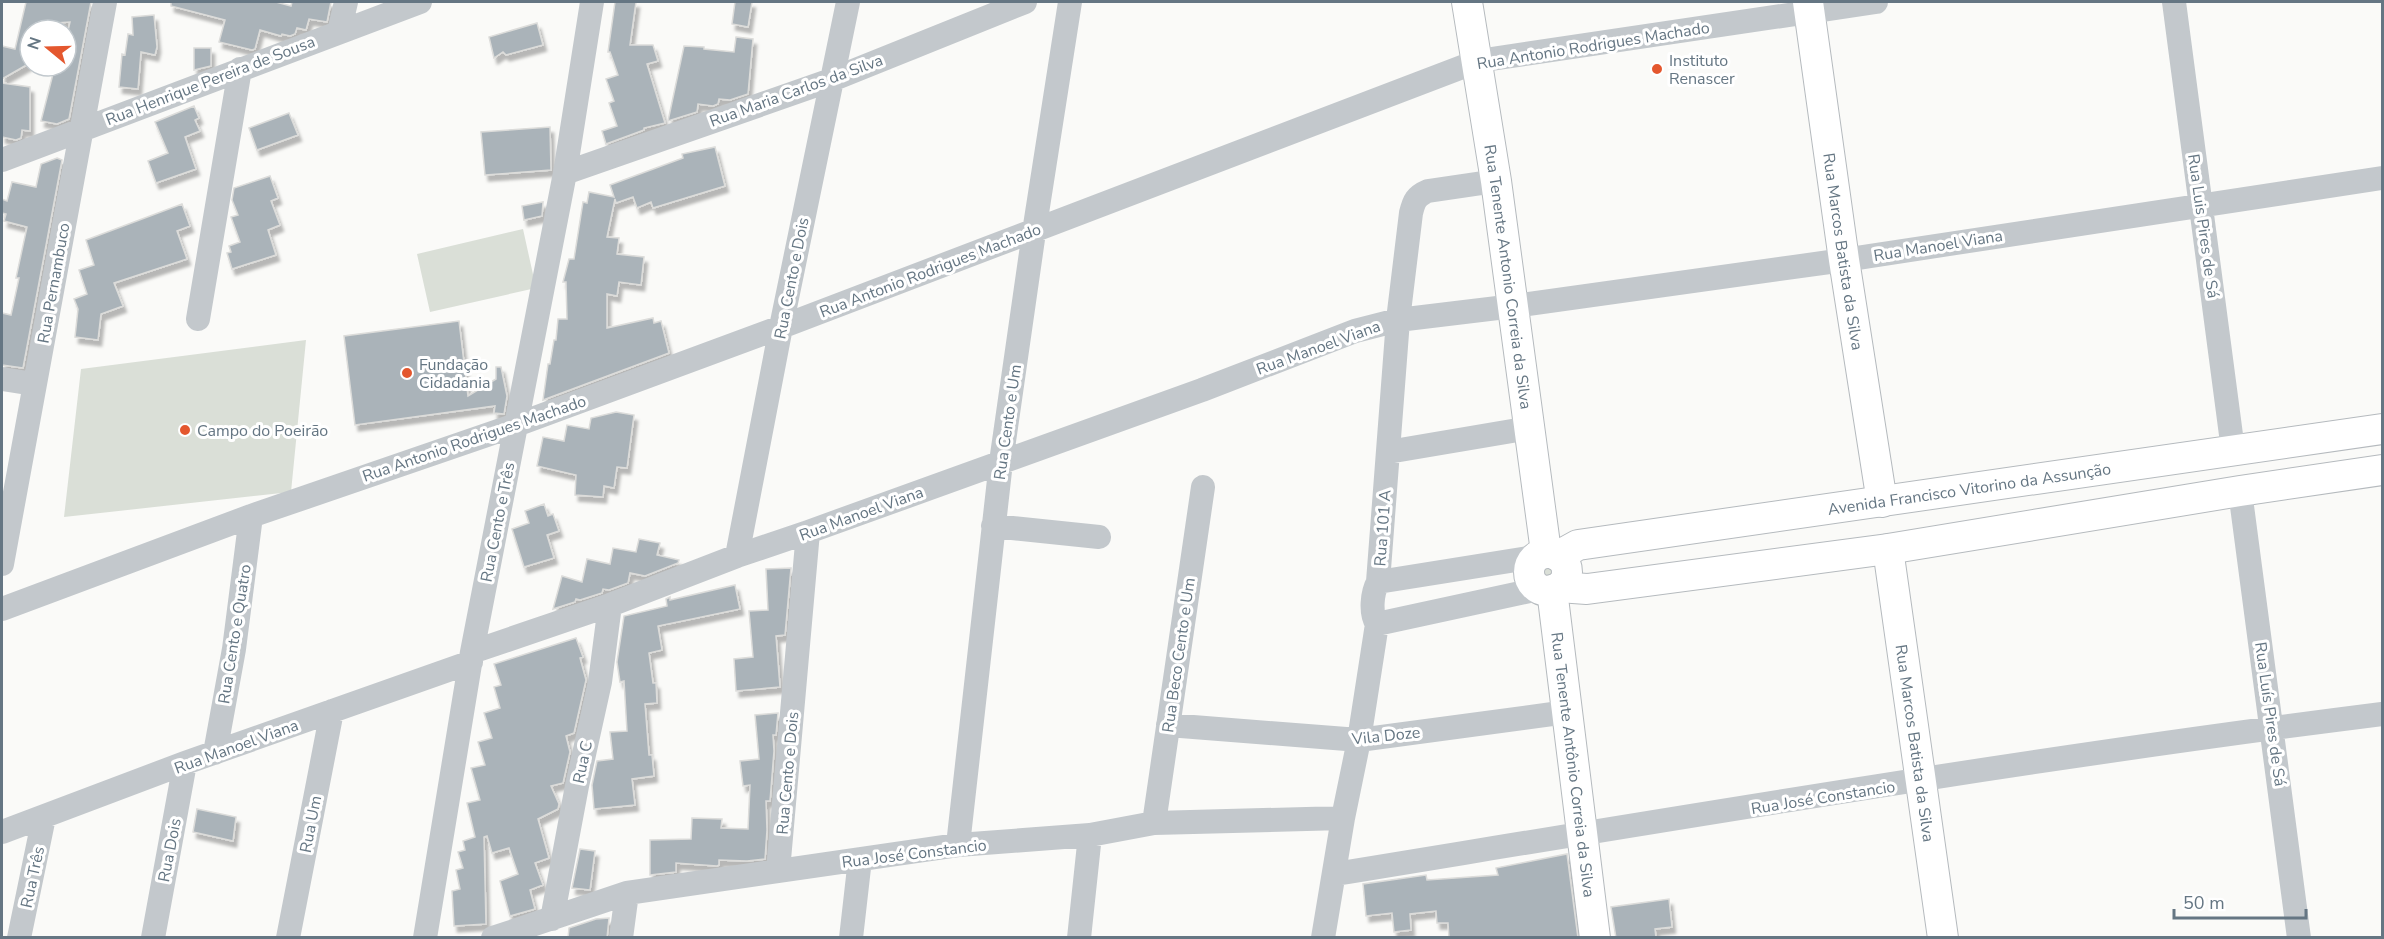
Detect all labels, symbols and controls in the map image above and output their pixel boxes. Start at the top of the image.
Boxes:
street label: Rua Antonio Rodrigues Machado [1475,17,1711,75]
north arrow [18,18,78,78]
street label: Rua Henrique Pereira de Sousa [102,31,318,131]
text: N [22,34,47,53]
street label: Rua Maria Carlos da Silva [707,49,886,133]
place label: Instituto Renascer [1669,50,1735,90]
marker: Instituto Renascer [1650,62,1664,76]
street label: Rua Tenente Antonio Correia da Silva [1478,143,1537,411]
street label: Rua Marcos Batista da Silva [1817,152,1868,352]
street label: Rua Luis Pires de Sá [2182,153,2224,300]
street label: Rua Cento e Dois [769,216,815,341]
street label: Rua Antonio Rodrigues Machado [817,218,1044,323]
street label: Rua Pernambuco [33,221,75,345]
street label: Rua Manoel Viana [1872,225,2004,267]
street label: Rua Manoel Viana [1253,315,1383,381]
place label: Fundação Cidadania [419,354,490,394]
street label: Rua Cento e Um [989,363,1027,481]
marker: Fundação Cidadania [400,366,414,380]
street label: Rua Antonio Rodrigues Machado [359,390,589,488]
place label: Campo do Poeirão [197,420,328,442]
marker: Campo do Poeirão [178,423,192,437]
street label: Avenida Francisco Vitorino da Assunção [1826,458,2113,521]
street label: Rua Cento e Três [476,460,520,584]
street label: Rua Manoel Viana [796,481,926,547]
street label: Rua 101 A [1369,489,1397,567]
street label: Rua Cento e Quatro [213,563,257,706]
street label: Rua Beco Cento e Um [1157,576,1201,734]
street label: Rua Tenente Antônio Correia da Silva [1545,631,1600,899]
street label: Rua Luís Pires de Sá [2249,641,2291,788]
street label: Rua Marcos Batista da Silva [1890,643,1939,843]
street label: Rua Cento e Dois [772,711,804,836]
street label: Rua Manoel Viana [171,714,301,780]
street label: Vila Doze [1350,721,1421,751]
street label: Rua C [568,739,598,786]
street label: Rua José Constancio [1749,776,1897,820]
street label: Rua Um [295,794,327,855]
street label: Rua Dois [153,816,187,884]
street label: Rua José Constancio [840,834,988,874]
street label: Rua Três [16,844,50,910]
scale bar [2174,882,2306,920]
text: 50 m [2183,891,2225,915]

